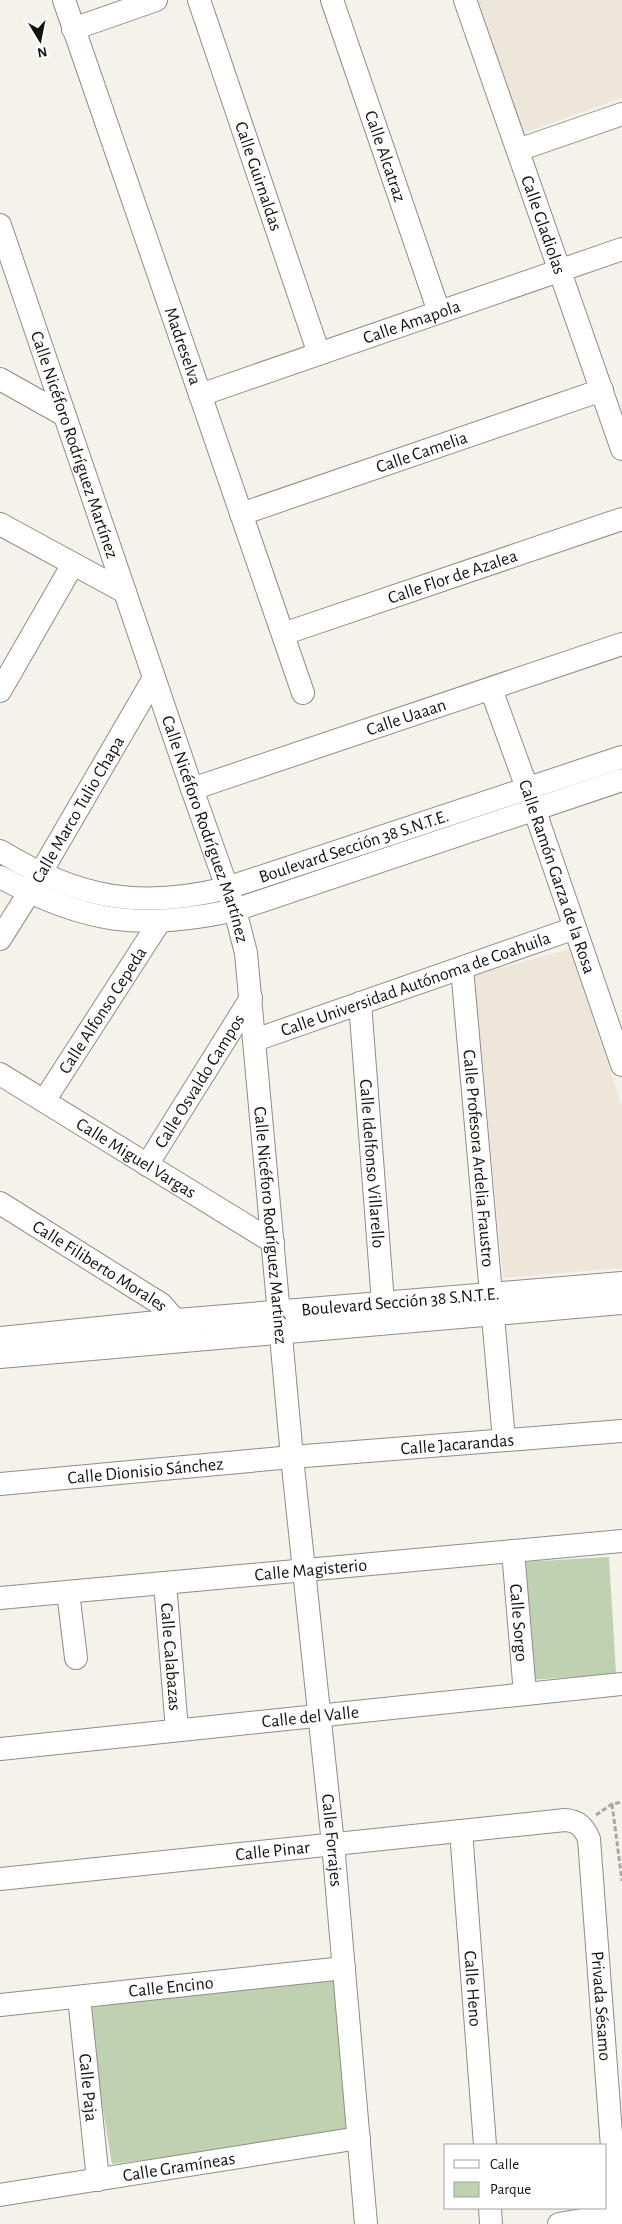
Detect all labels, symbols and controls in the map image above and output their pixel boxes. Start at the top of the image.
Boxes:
north arrow [15,15,65,65]
text: N [36,44,48,60]
street label: Calle Alcatraz [361,109,409,204]
street label: Calle Guirnaldas [231,120,285,233]
street label: Calle Gladiolas [517,173,568,277]
street label: Calle Amapola [361,298,463,348]
street label: Madreselva [161,305,204,387]
street label: Calle Nicéforo Rodríguez Martínez [27,329,121,561]
street label: Calle Camelia [374,429,470,477]
street label: Calle Flor de Azalea [386,547,520,608]
street label: Calle Uaaan [364,696,449,740]
street label: Calle Nicéforo Rodríguez Martínez [158,713,251,945]
street label: Calle Marco Tulio Chapa [29,733,128,886]
street label: Calle Ramón Garza de la Rosa [515,777,598,976]
street label: Boulevard Sección 38 S.N.T.E. [257,807,451,887]
street label: Calle Universidad Autónoma de Coahuila [279,929,553,1040]
street label: Calle Alfonso Cepeda [56,944,151,1077]
street label: Calle Osvaldo Campos [152,1011,248,1152]
street label: Calle Profesora Ardelia Fraustro [459,1049,497,1268]
street label: Calle Idelfonso Villarello [356,1078,387,1249]
street label: Calle Nicéforo Rodríguez Martínez [250,1106,290,1345]
street label: Calle Miguel Vargas [73,1115,199,1202]
street label: Calle Filiberto Morales [29,1218,171,1315]
street label: Boulevard Sección 38 S.N.T.E. [301,1285,500,1320]
street label: Calle Jacarandas [400,1432,515,1458]
street label: Calle Dionisio Sánchez [67,1455,224,1488]
street label: Calle Magisterio [254,1556,368,1585]
street label: Calle Sorgo [506,1583,530,1663]
street label: Calle Calabazas [157,1602,183,1712]
street label: Calle del Valle [261,1704,360,1732]
street label: Calle Forrajes [318,1793,345,1888]
street label: Calle Pinar [234,1839,311,1864]
street label: Calle Heno [460,1950,484,2028]
street label: Privada Sésamo [587,1950,614,2062]
street label: Calle Encino [128,1974,215,2001]
street label: Calle Paja [75,2053,100,2122]
legend [444,2144,607,2209]
street label: Calle Gramíneas [121,2150,236,2185]
text: Calle [490,2157,519,2172]
text: Parque [490,2182,531,2197]

